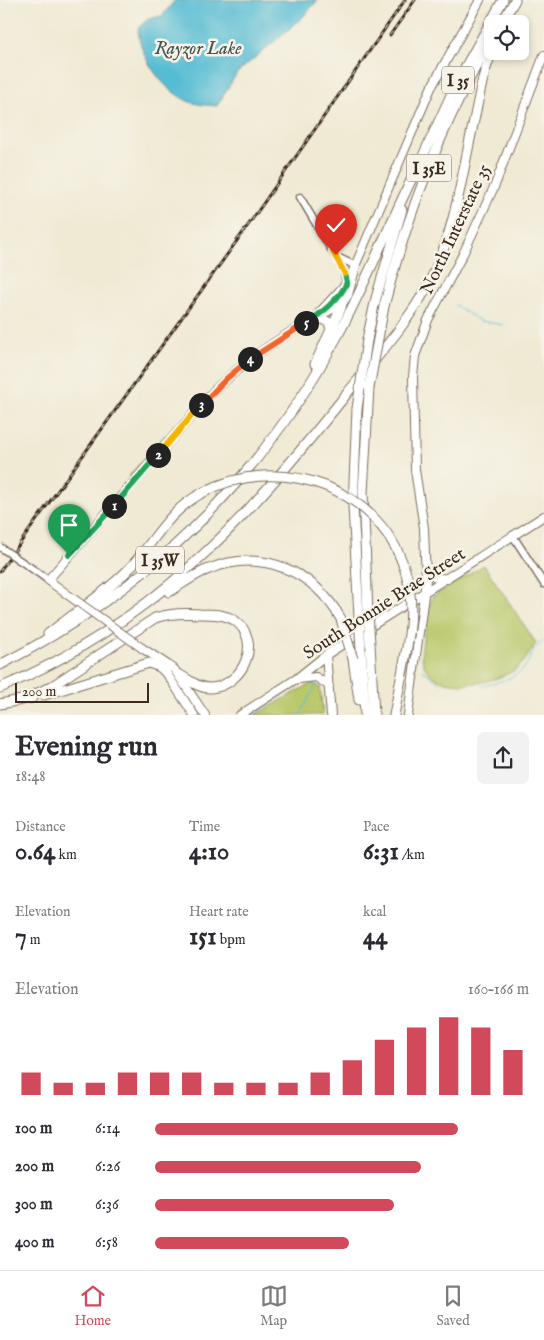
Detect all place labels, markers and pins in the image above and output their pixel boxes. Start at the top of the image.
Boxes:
pin [315,204,357,255]
pin: 5 [294,310,318,336]
pin: 4 [238,346,262,372]
pin: 3 [188,392,214,418]
pin: 2 [146,442,170,468]
pin: 1 [102,494,126,518]
pin [48,504,90,555]

